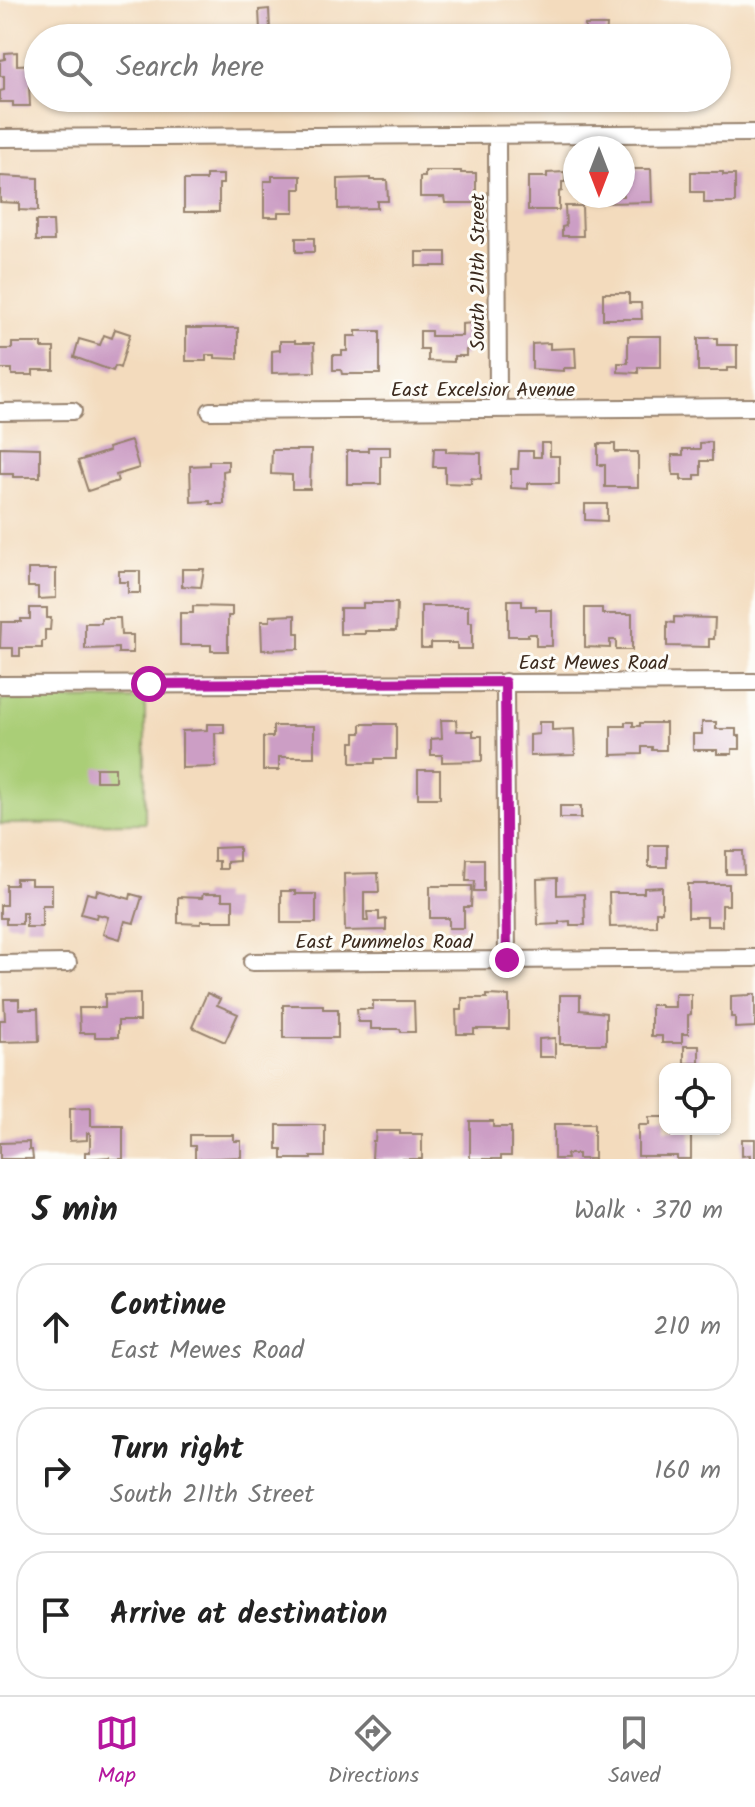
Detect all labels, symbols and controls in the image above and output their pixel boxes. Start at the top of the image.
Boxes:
search box [24,24,731,112]
text: Search here [116,44,264,92]
icon: search [52,46,96,90]
north arrow [563,136,635,208]
street label: South 211th Street [463,193,495,351]
street label: East Excelsior Avenue [391,375,575,407]
street label: East Mewes Road [518,648,669,680]
route start [131,666,167,702]
street label: East Pummelos Road [295,927,474,959]
route end [489,942,525,978]
map controls [659,1063,731,1135]
button: locate [659,1063,731,1135]
text: 5 min [32,1184,118,1238]
text: Walk · 370 m [574,1190,723,1232]
text: Continue [110,1282,226,1330]
icon: ahead [34,1305,78,1349]
text: 210 m [654,1306,721,1348]
text: East Mewes Road [110,1330,304,1372]
text: Turn right [110,1426,243,1474]
icon: right [34,1449,78,1493]
text: 160 m [654,1450,721,1492]
text: South 211th Street [110,1474,314,1516]
text: Arrive at destination [110,1591,387,1639]
icon: arrive [34,1593,78,1637]
tab: Map [95,1711,139,1794]
tab: Directions [328,1711,419,1794]
tab: Saved [608,1711,660,1794]

